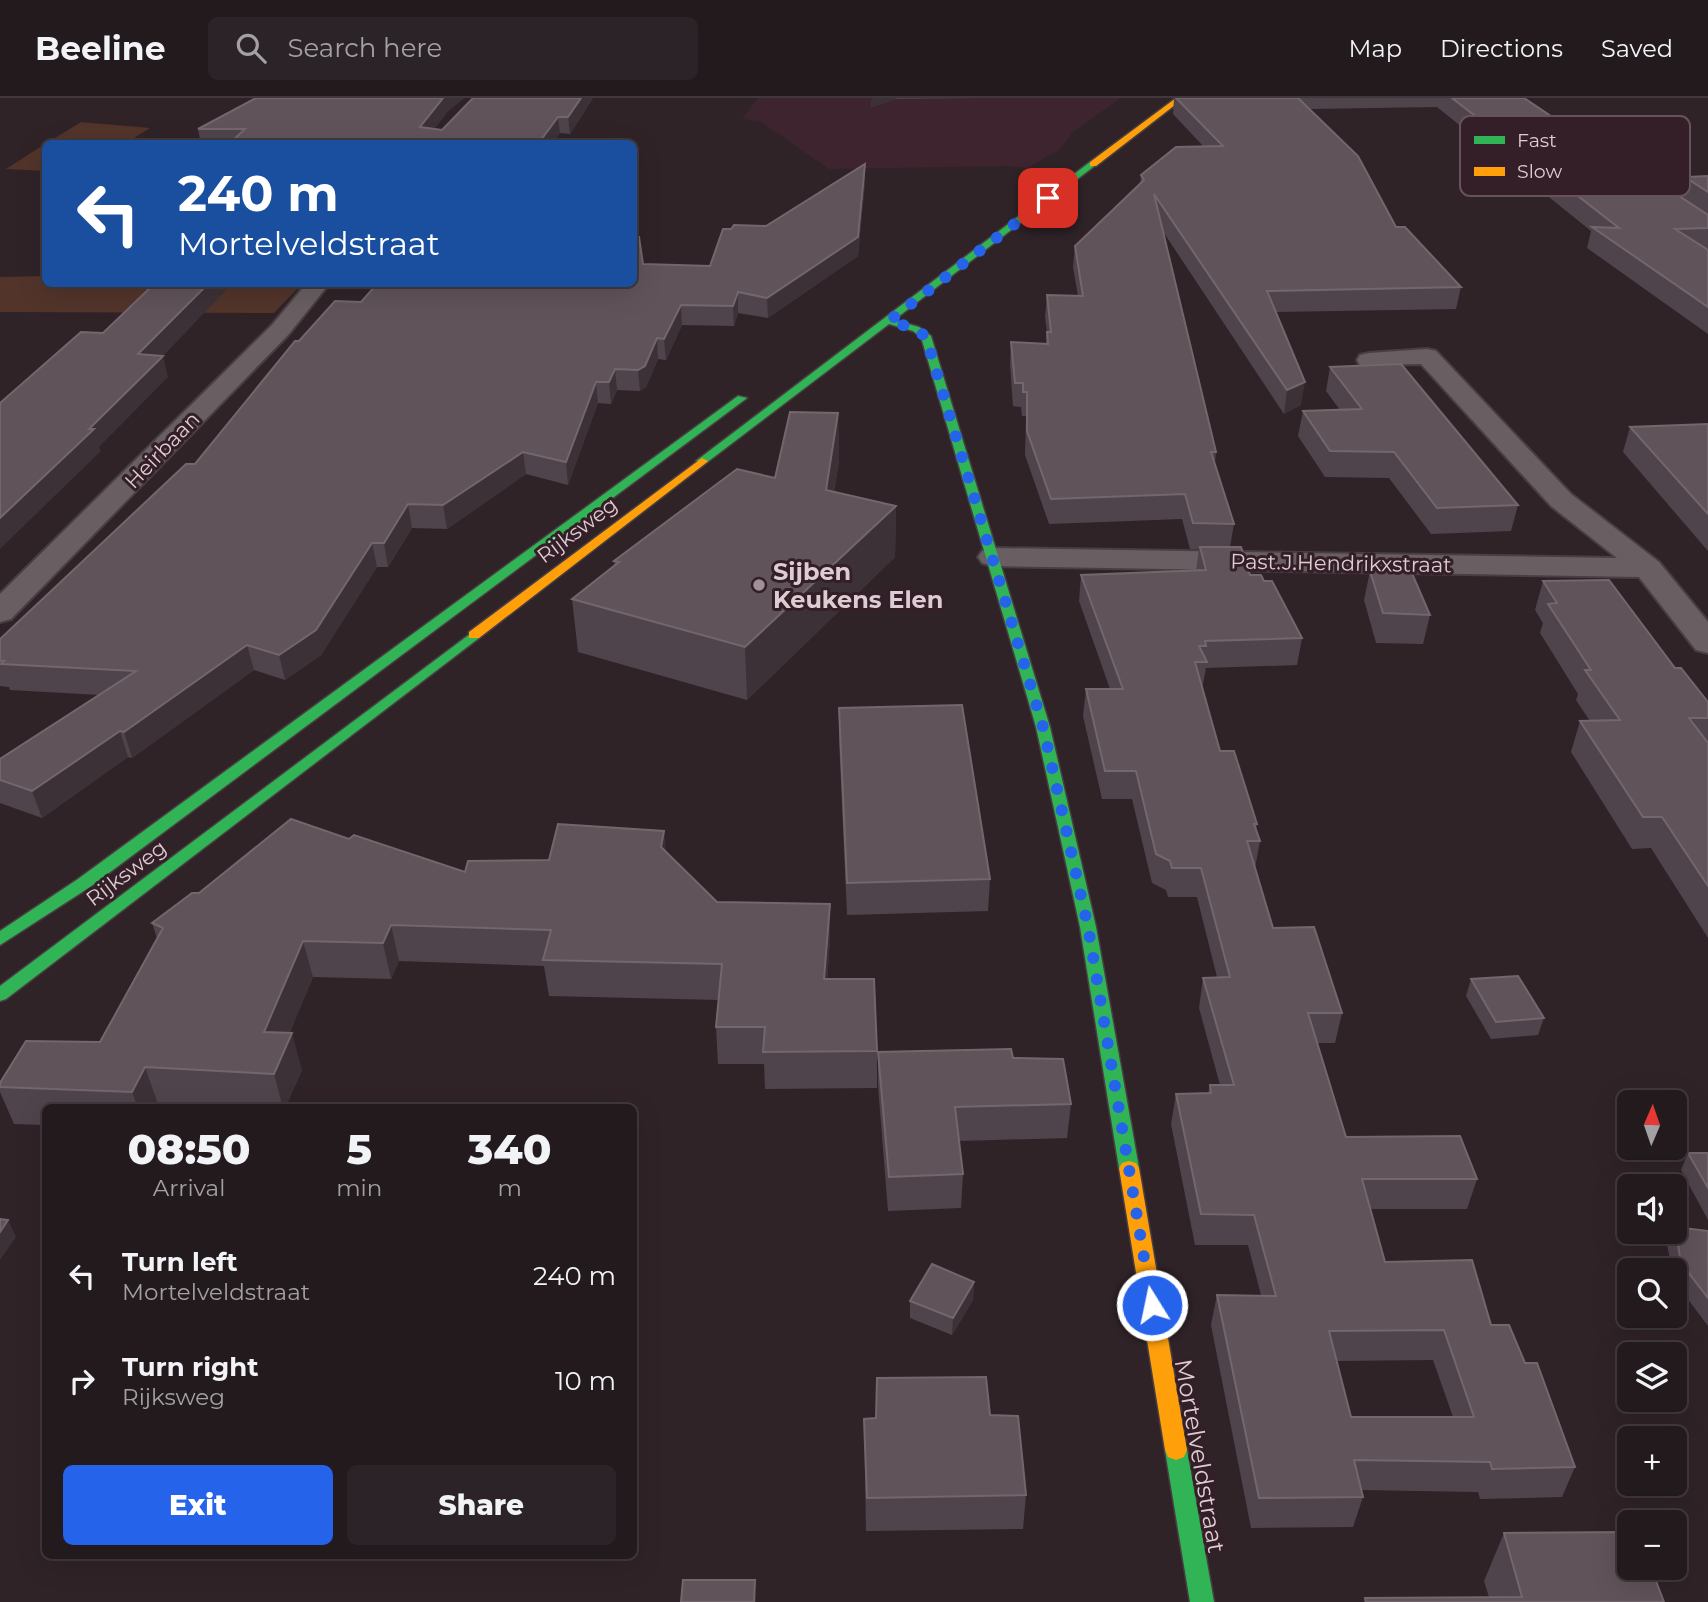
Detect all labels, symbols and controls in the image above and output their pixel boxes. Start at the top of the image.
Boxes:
search box [208,17,698,80]
text: Beeline [35,28,166,68]
icon: search [232,29,270,67]
text: Search here [288,32,442,64]
text: Map [1349,34,1402,63]
text: Directions [1440,34,1563,63]
text: Saved [1601,34,1673,63]
legend [1460,116,1690,196]
text: Fast [1517,129,1557,152]
text: Slow [1517,160,1562,183]
text: 240 m [178,164,339,223]
icon: left [63,168,154,259]
pin [1018,168,1078,228]
icon: arrive [1029,179,1067,217]
text: Mortelveldstraat [178,224,440,263]
street label: Heirbaan [119,406,205,494]
street label: Rijksweg [532,492,622,568]
street label: Past.J.Hendrikxstraat [1230,549,1452,577]
place label: Sijben Keukens Elen [773,557,943,614]
marker: Sijben Keukens Elen [751,577,767,593]
street label: Rijksweg [81,835,171,911]
north arrow [1617,1090,1687,1160]
map controls [1617,1090,1687,1580]
text: 08:50 [128,1123,251,1175]
text: 5 [347,1123,372,1175]
text: 340 [468,1123,551,1175]
text: Arrival [153,1174,225,1202]
text: min [336,1174,382,1202]
text: m [497,1174,522,1202]
button: sound [1617,1174,1687,1244]
text: Turn left [122,1246,238,1278]
icon: left [63,1257,101,1295]
button: search [1617,1258,1687,1328]
text: 240 m [533,1260,616,1292]
position arrow [1115,1268,1189,1342]
text: Mortelveldstraat [122,1278,310,1306]
button: layers [1617,1342,1687,1412]
text: Turn right [122,1351,258,1383]
street label: Mortelveldstraat [1169,1357,1231,1555]
icon: right [63,1362,101,1400]
text: 10 m [555,1365,616,1397]
text: Rijksweg [122,1383,225,1411]
button: + [1617,1426,1687,1496]
button: Exit [63,1465,333,1545]
button: Share [347,1465,616,1545]
button: − [1617,1510,1687,1580]

